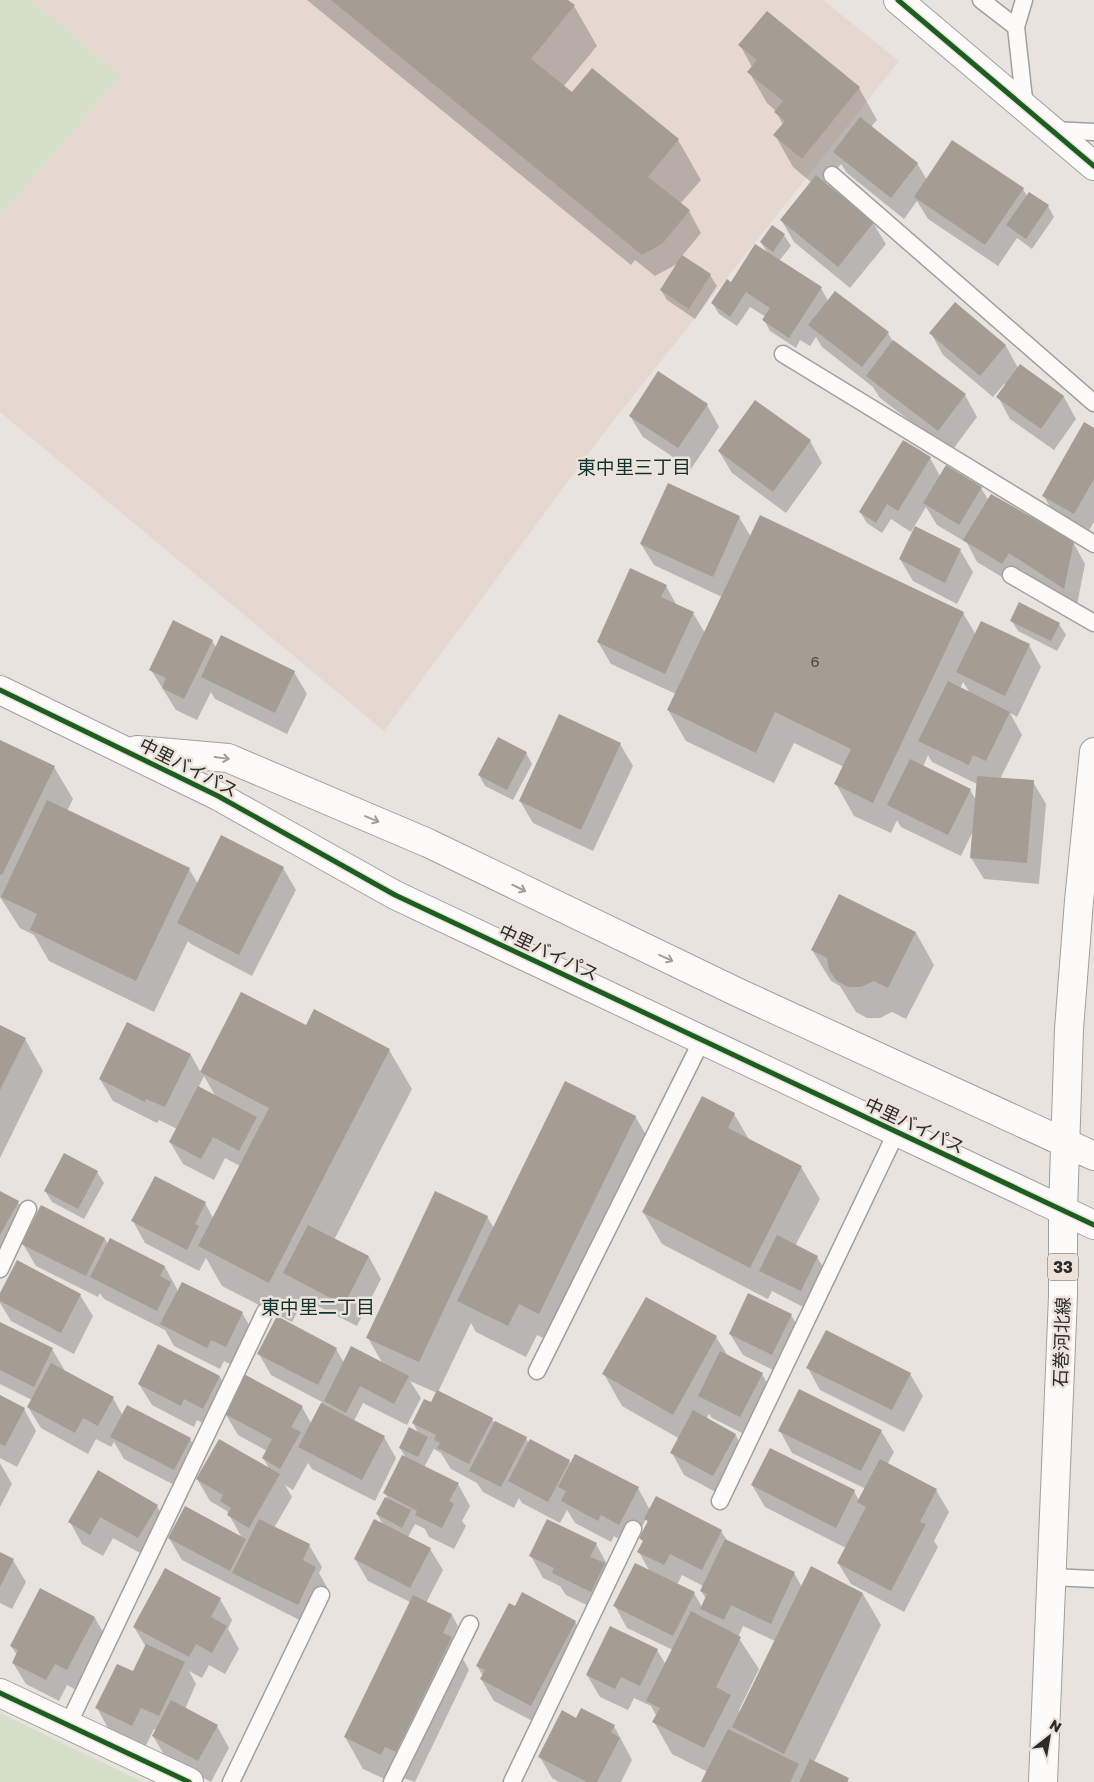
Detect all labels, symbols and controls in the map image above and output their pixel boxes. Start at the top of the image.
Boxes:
district label: 東中里三丁目 [577,455,691,478]
house number: 6 [810,652,820,670]
street label: 中里バイパス [136,733,242,801]
one-way arrow [213,753,229,763]
one-way arrow [364,815,379,825]
one-way arrow [511,883,526,893]
street label: 中里バイパス [496,919,602,985]
one-way arrow [658,954,673,963]
street label: 中里バイパス [862,1092,968,1158]
road number: 33 [1048,1254,1078,1280]
district label: 東中里二丁目 [261,1295,375,1318]
street label: 石巻河北線 [1048,1297,1074,1387]
north arrow [1024,1712,1074,1762]
text: N [1047,1715,1065,1735]

